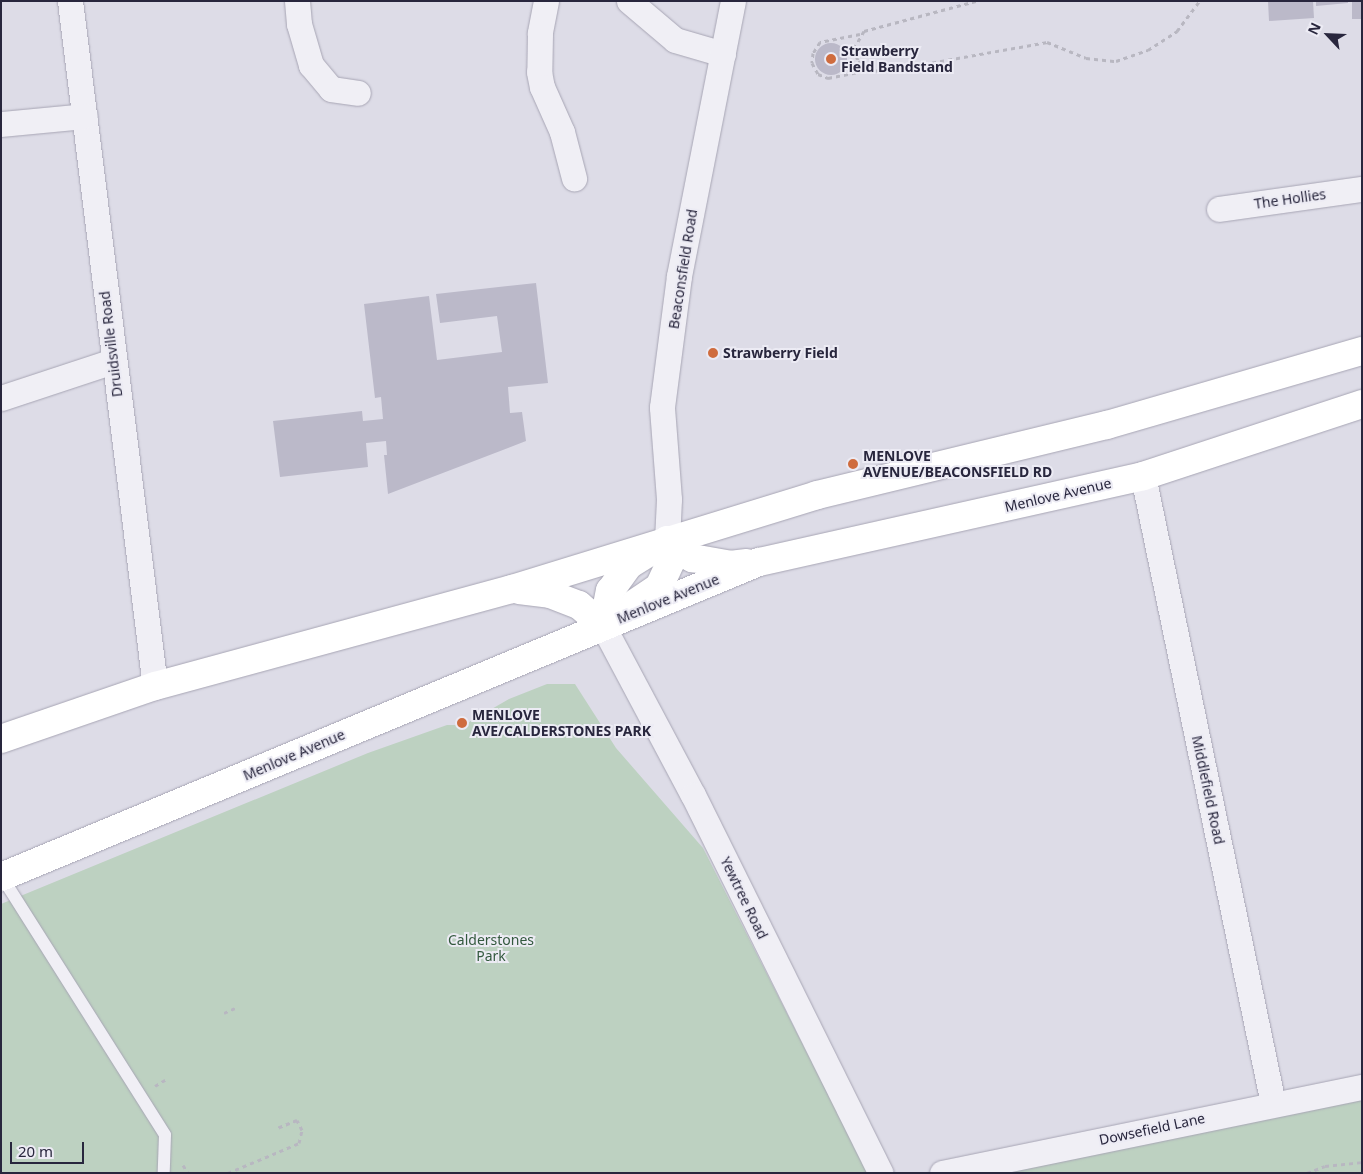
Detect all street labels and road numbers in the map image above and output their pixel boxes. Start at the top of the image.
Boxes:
street label: The Hollies [1253,186,1327,212]
street label: Beaconsfield Road [665,208,701,330]
street label: Druidsville Road [96,290,126,398]
street label: Menlove Avenue [1003,475,1113,515]
street label: Menlove Avenue [614,571,722,627]
street label: Menlove Avenue [241,726,347,784]
street label: Middlefield Road [1188,734,1228,846]
street label: Yewtree Road [717,854,771,942]
street label: Dowsefield Lane [1097,1110,1207,1148]

